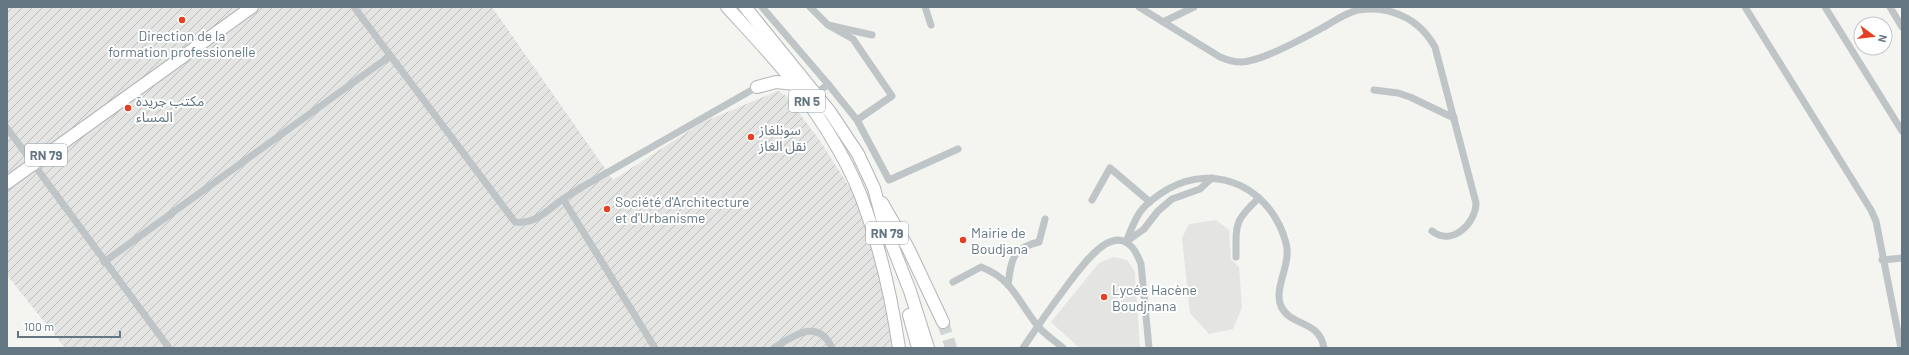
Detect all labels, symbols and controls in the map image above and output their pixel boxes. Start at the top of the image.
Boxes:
marker: Direction de la formation professionelle [177,15,187,25]
north arrow [1853,16,1893,56]
place label: Direction de la formation professionelle [108,27,256,60]
text: N [1876,33,1890,44]
road number: RN 5 [789,90,825,112]
place label: مكتب جريدة المساء [136,92,204,125]
marker: مكتب جريدة المساء [123,103,133,113]
place label: سونلغاز نقل الغاز [758,121,806,155]
marker: سونلغاز نقل الغاز [746,132,756,142]
road number: RN 79 [25,144,67,166]
place label: Société d'Architecture et d'Urbanisme [615,193,749,226]
marker: Société d'Architecture et d'Urbanisme [602,204,612,214]
road number: RN 79 [866,222,908,244]
place label: Mairie de Boudjana [971,224,1028,257]
marker: Mairie de Boudjana [958,235,968,245]
place label: Lycée Hacène Boudjnana [1112,281,1197,314]
marker: Lycée Hacène Boudjnana [1099,292,1109,302]
scale bar [18,313,120,339]
text: 100 m [24,319,54,333]

